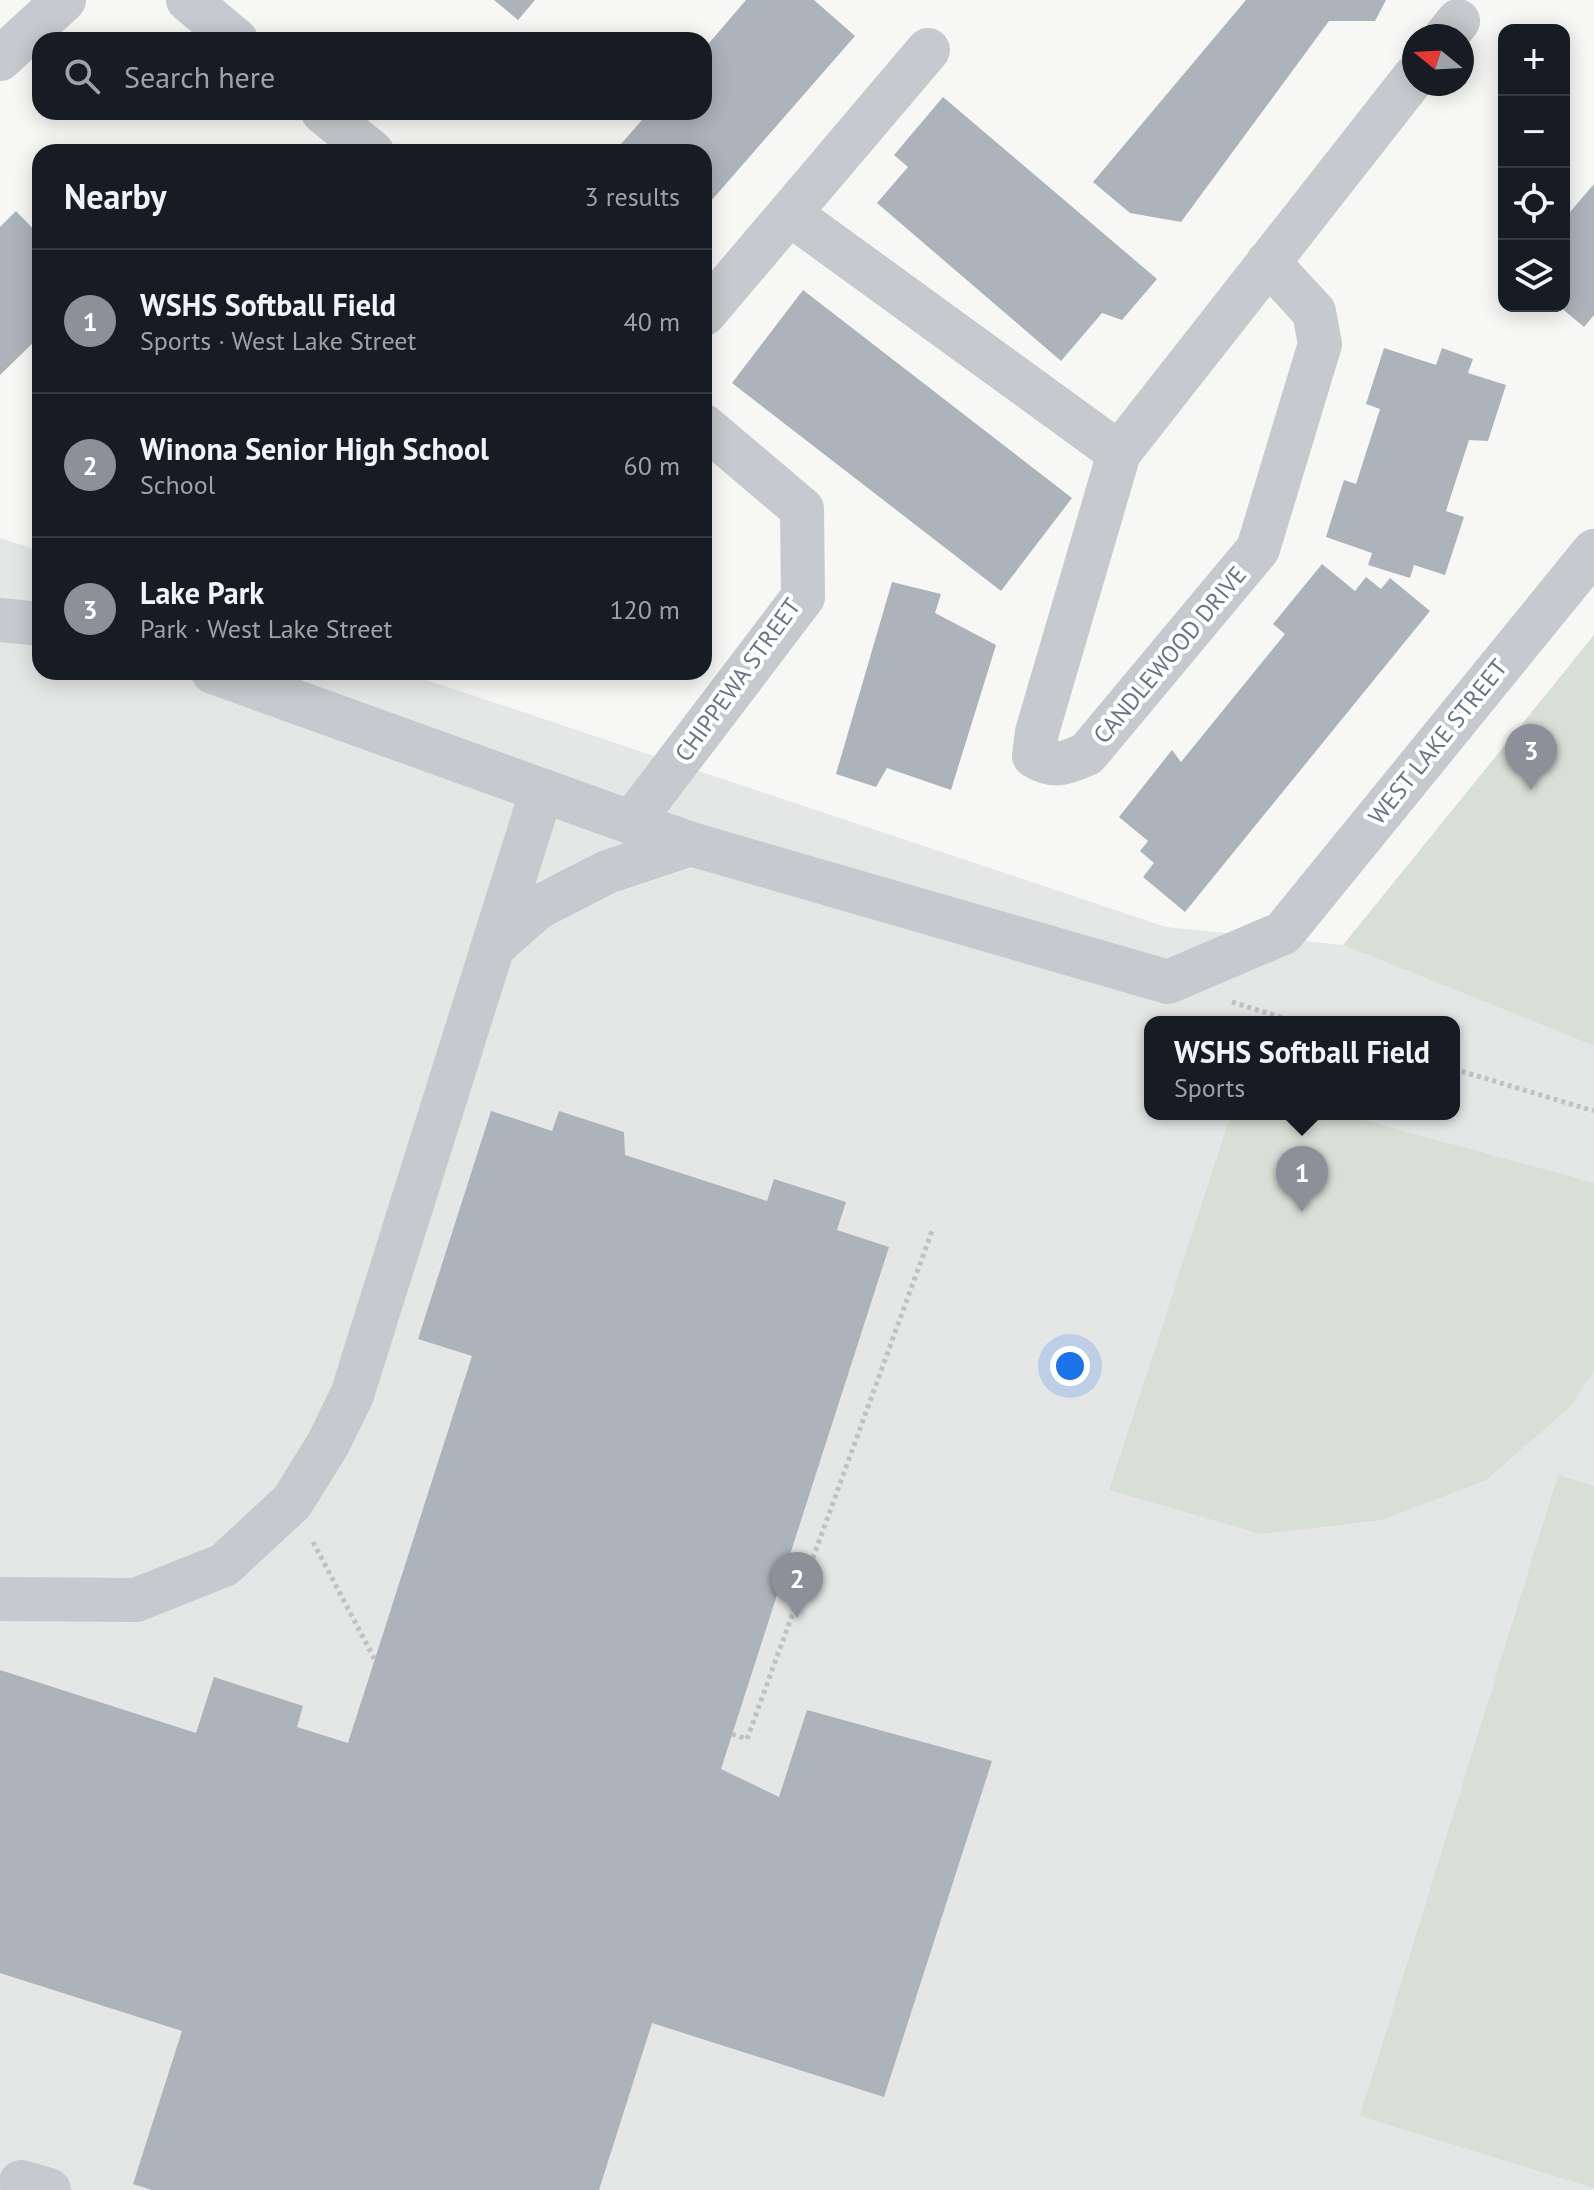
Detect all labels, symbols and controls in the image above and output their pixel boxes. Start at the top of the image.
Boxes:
north arrow [1402,24,1474,96]
map controls [1498,24,1570,312]
button: + [1498,24,1570,96]
search box [32,32,712,120]
icon: search [60,54,104,98]
text: Search here [124,57,275,96]
button: − [1498,96,1570,168]
button: locate [1498,168,1570,240]
text: Nearby [64,174,166,218]
text: 3 results [585,180,680,213]
button: layers [1498,240,1570,312]
text: WSHS Softball Field [140,285,396,324]
text: 1 [83,305,97,338]
text: 40 m [624,305,680,338]
text: Sports · West Lake Street [140,324,416,357]
text: Winona Senior High School [140,429,489,468]
text: 2 [83,449,97,482]
text: 60 m [624,449,680,482]
text: School [140,468,215,501]
street label: CANDLEWOOD DRIVE [1086,560,1253,750]
text: Lake Park [140,573,264,612]
street label: CHIPPEWA STREET [668,592,807,768]
text: 3 [83,593,97,626]
text: 120 m [609,593,680,626]
text: Park · West Lake Street [140,612,392,645]
street label: WEST LAKE STREET [1361,653,1514,831]
pin: 3 [1505,724,1557,790]
popup [1144,1016,1460,1120]
text: WSHS Softball Field [1174,1032,1430,1071]
text: Sports [1174,1071,1245,1104]
pin: 1 [1276,1146,1328,1212]
your location [1050,1346,1090,1386]
pin: 2 [771,1552,823,1618]

